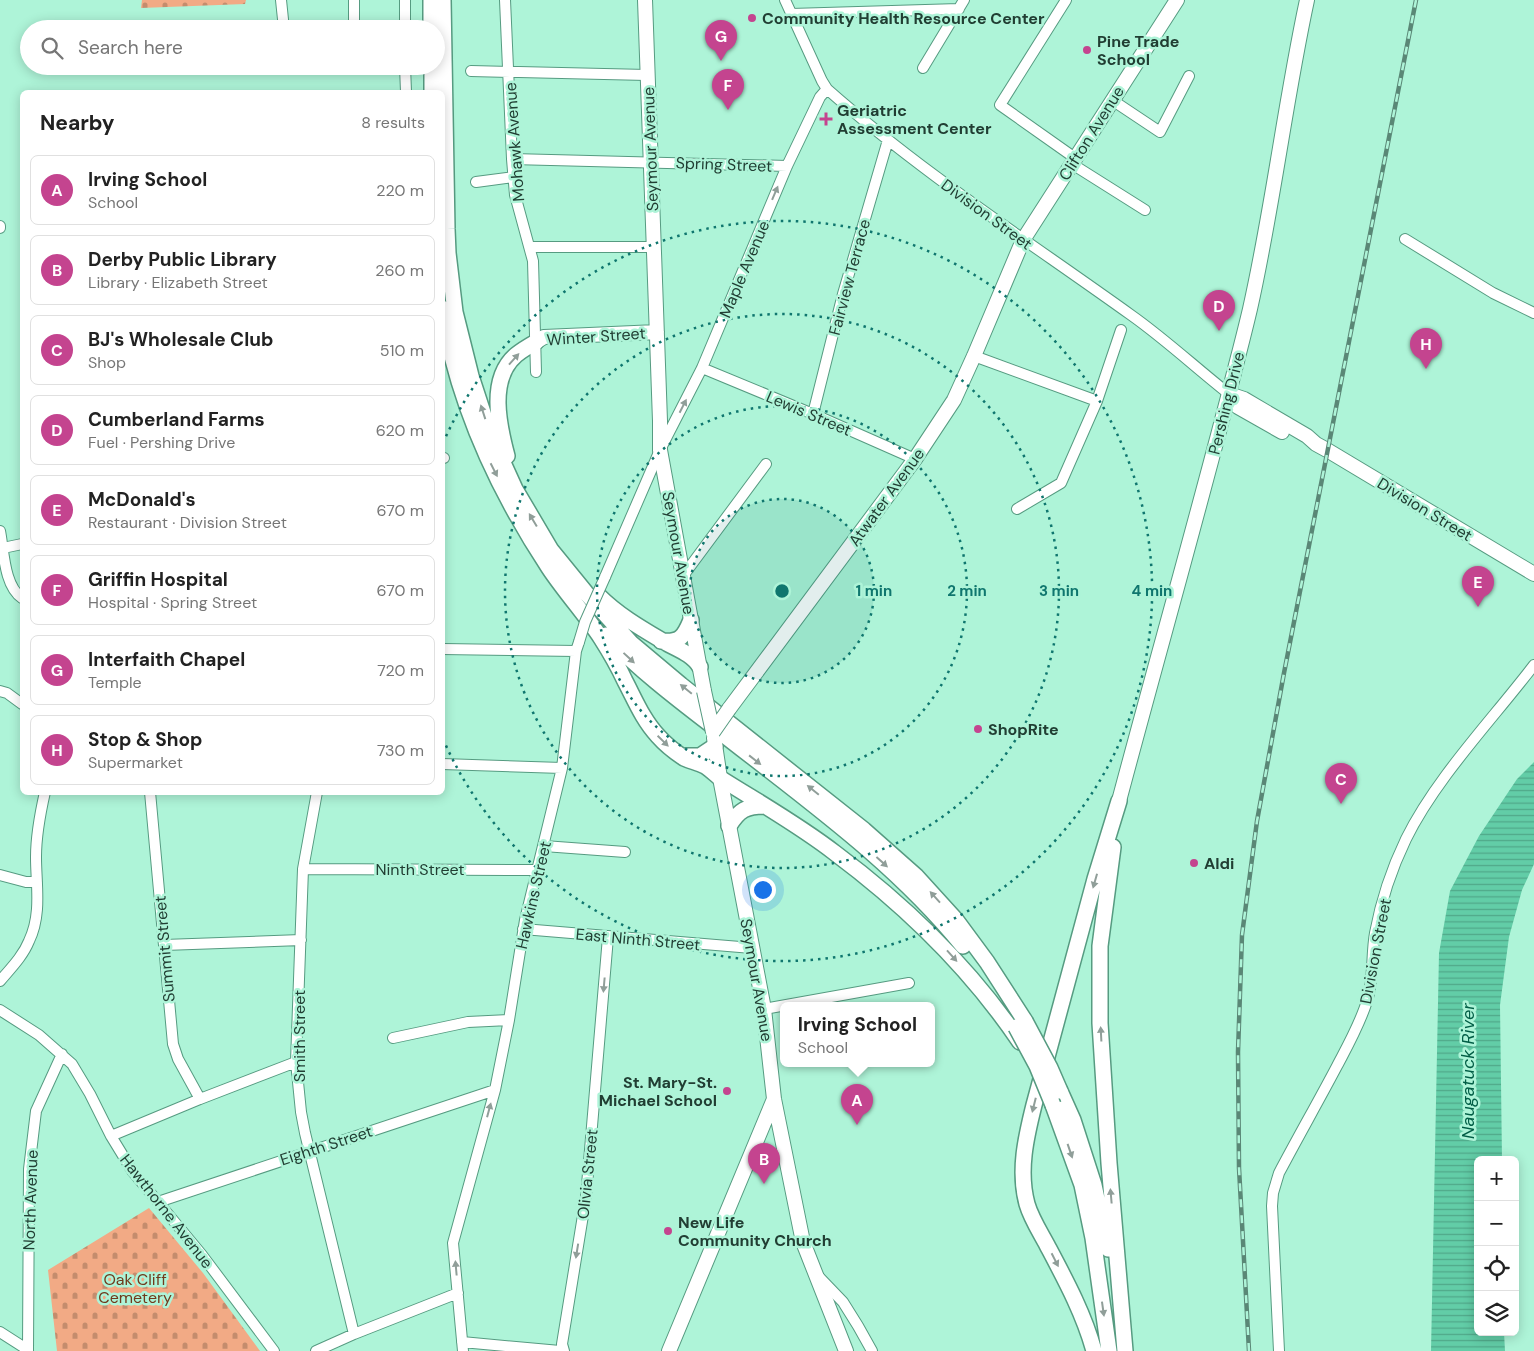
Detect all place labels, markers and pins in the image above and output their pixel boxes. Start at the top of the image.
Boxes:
place label: Community Health Resource Center [762,8,1045,29]
marker: Community Health Resource Center [746,12,758,24]
pin: G [705,20,737,61]
place label: Pine Trade School [1097,31,1179,70]
marker: Pine Trade School [1081,44,1093,56]
pin: F [712,69,744,110]
place label: Geriatric Assessment Center [837,100,992,139]
marker: Geriatric Assessment Center [819,112,833,126]
pin: D [1203,290,1235,331]
pin: H [1410,328,1442,369]
pin: E [1462,566,1494,607]
centre of rings [773,582,791,600]
place label: ShopRite [988,719,1059,740]
marker: ShopRite [972,723,984,735]
pin: C [1325,763,1357,804]
place label: Aldi [1204,853,1234,874]
marker: Aldi [1188,857,1200,869]
place label: St. Mary-St. Michael School [599,1072,717,1111]
pin: A [841,1084,873,1125]
marker: St. Mary-St. Michael School [721,1085,733,1097]
pin: B [748,1143,780,1184]
place label: New Life Community Church [678,1212,832,1251]
marker: New Life Community Church [662,1225,674,1237]

